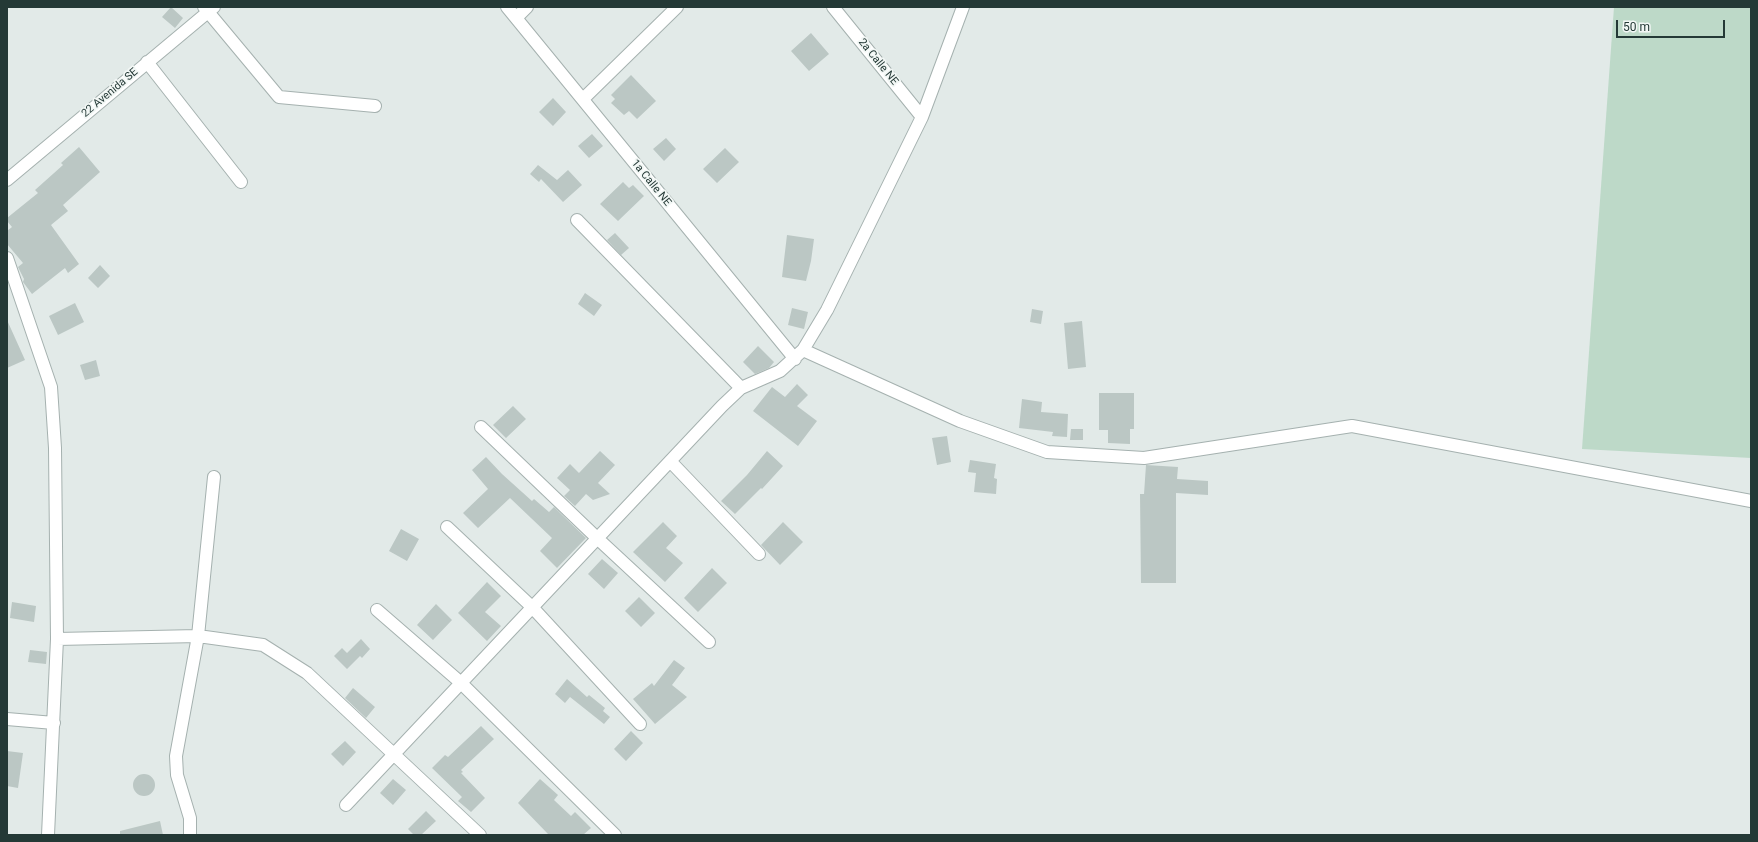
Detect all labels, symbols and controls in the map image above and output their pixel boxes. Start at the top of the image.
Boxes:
scale bar [1618,12,1727,38]
text: 50 m [1623,20,1650,34]
street label: 2a Calle NE [855,36,901,88]
street label: 22 Avenida SE [79,66,141,120]
street label: 1a Calle NE [628,157,674,209]

